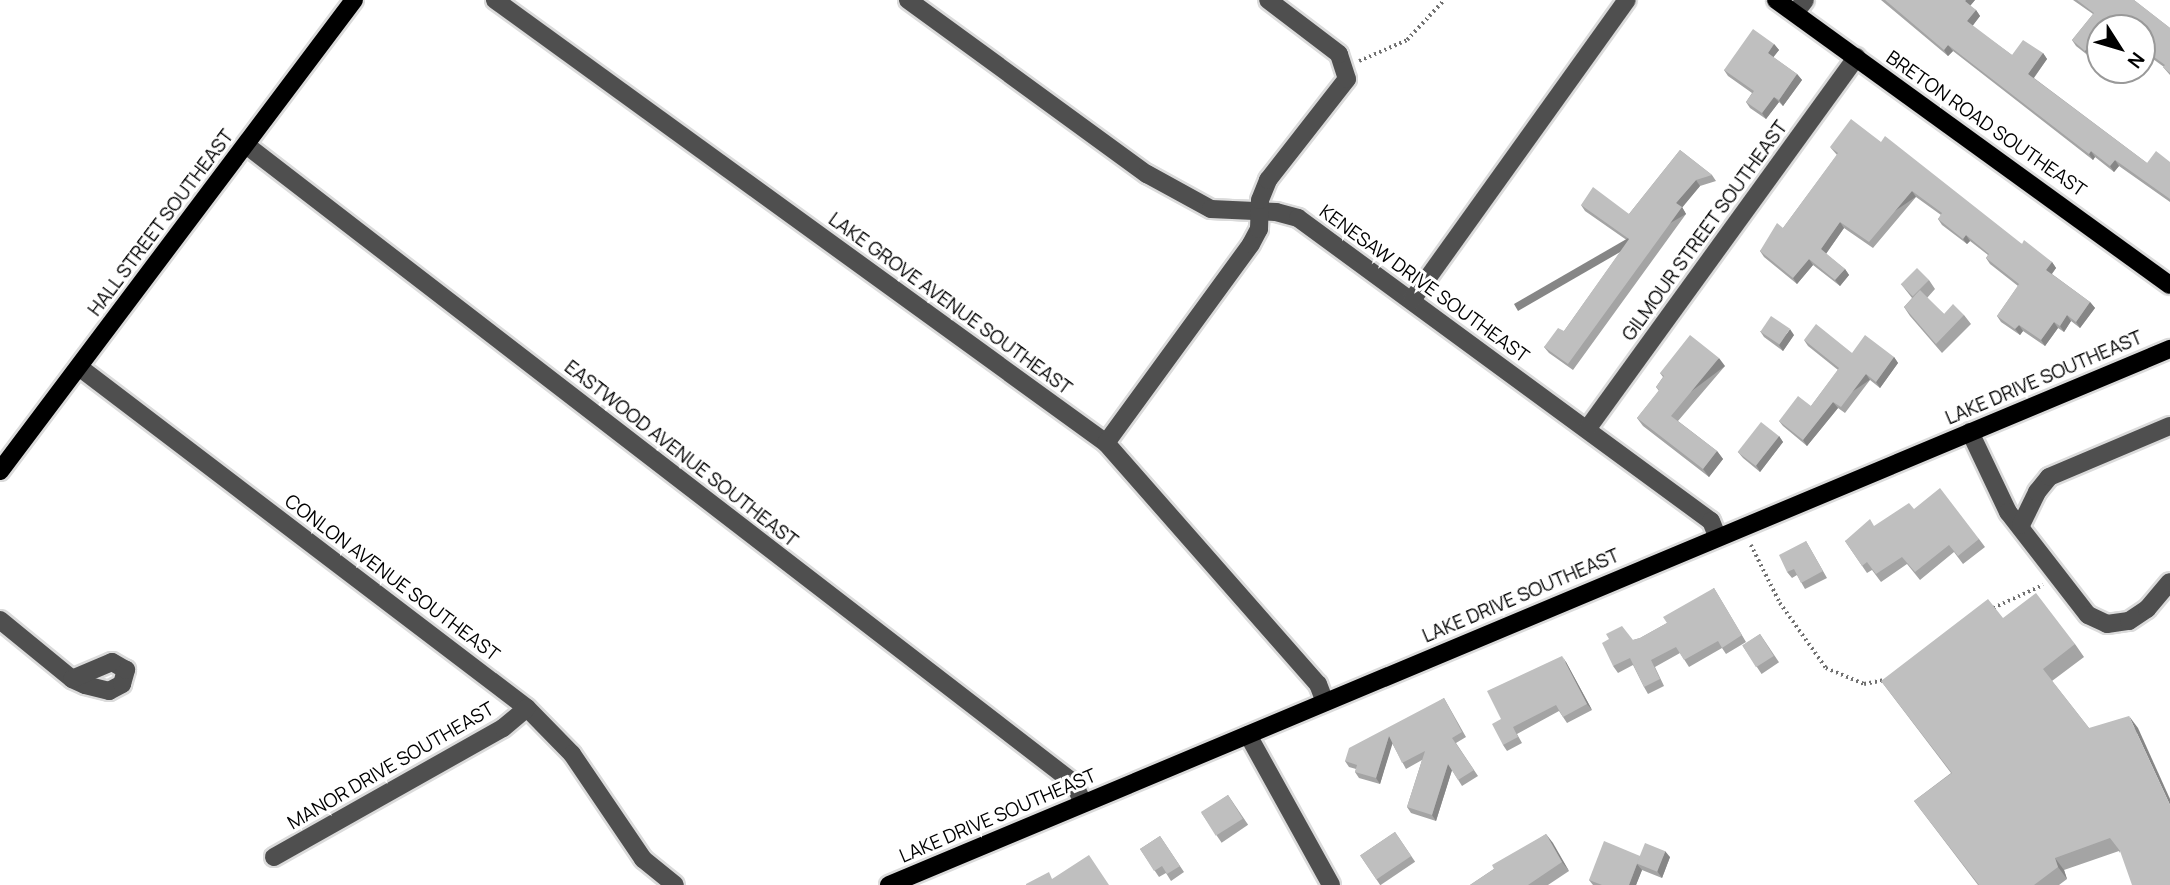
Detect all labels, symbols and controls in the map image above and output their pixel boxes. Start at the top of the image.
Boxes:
north arrow [2086,14,2156,84]
street label: BRETON ROAD SOUTHEAST [1882,46,2090,202]
text: N [2122,47,2151,74]
street label: GILMOUR STREET SOUTHEAST [1617,116,1793,346]
street label: HALL STREET SOUTHEAST [83,125,239,321]
street label: KENESAW DRIVE SOUTHEAST [1315,200,1533,368]
street label: LAKE GROVE AVENUE SOUTHEAST [824,208,1076,400]
street label: LAKE DRIVE SOUTHEAST [1942,326,2146,430]
street label: EASTWOOD AVENUE SOUTHEAST [560,356,802,552]
street label: CONLON AVENUE SOUTHEAST [280,490,504,666]
street label: LAKE DRIVE SOUTHEAST [1419,544,1623,648]
street label: MANOR DRIVE SOUTHEAST [284,698,498,834]
street label: LAKE DRIVE SOUTHEAST [896,764,1100,868]

